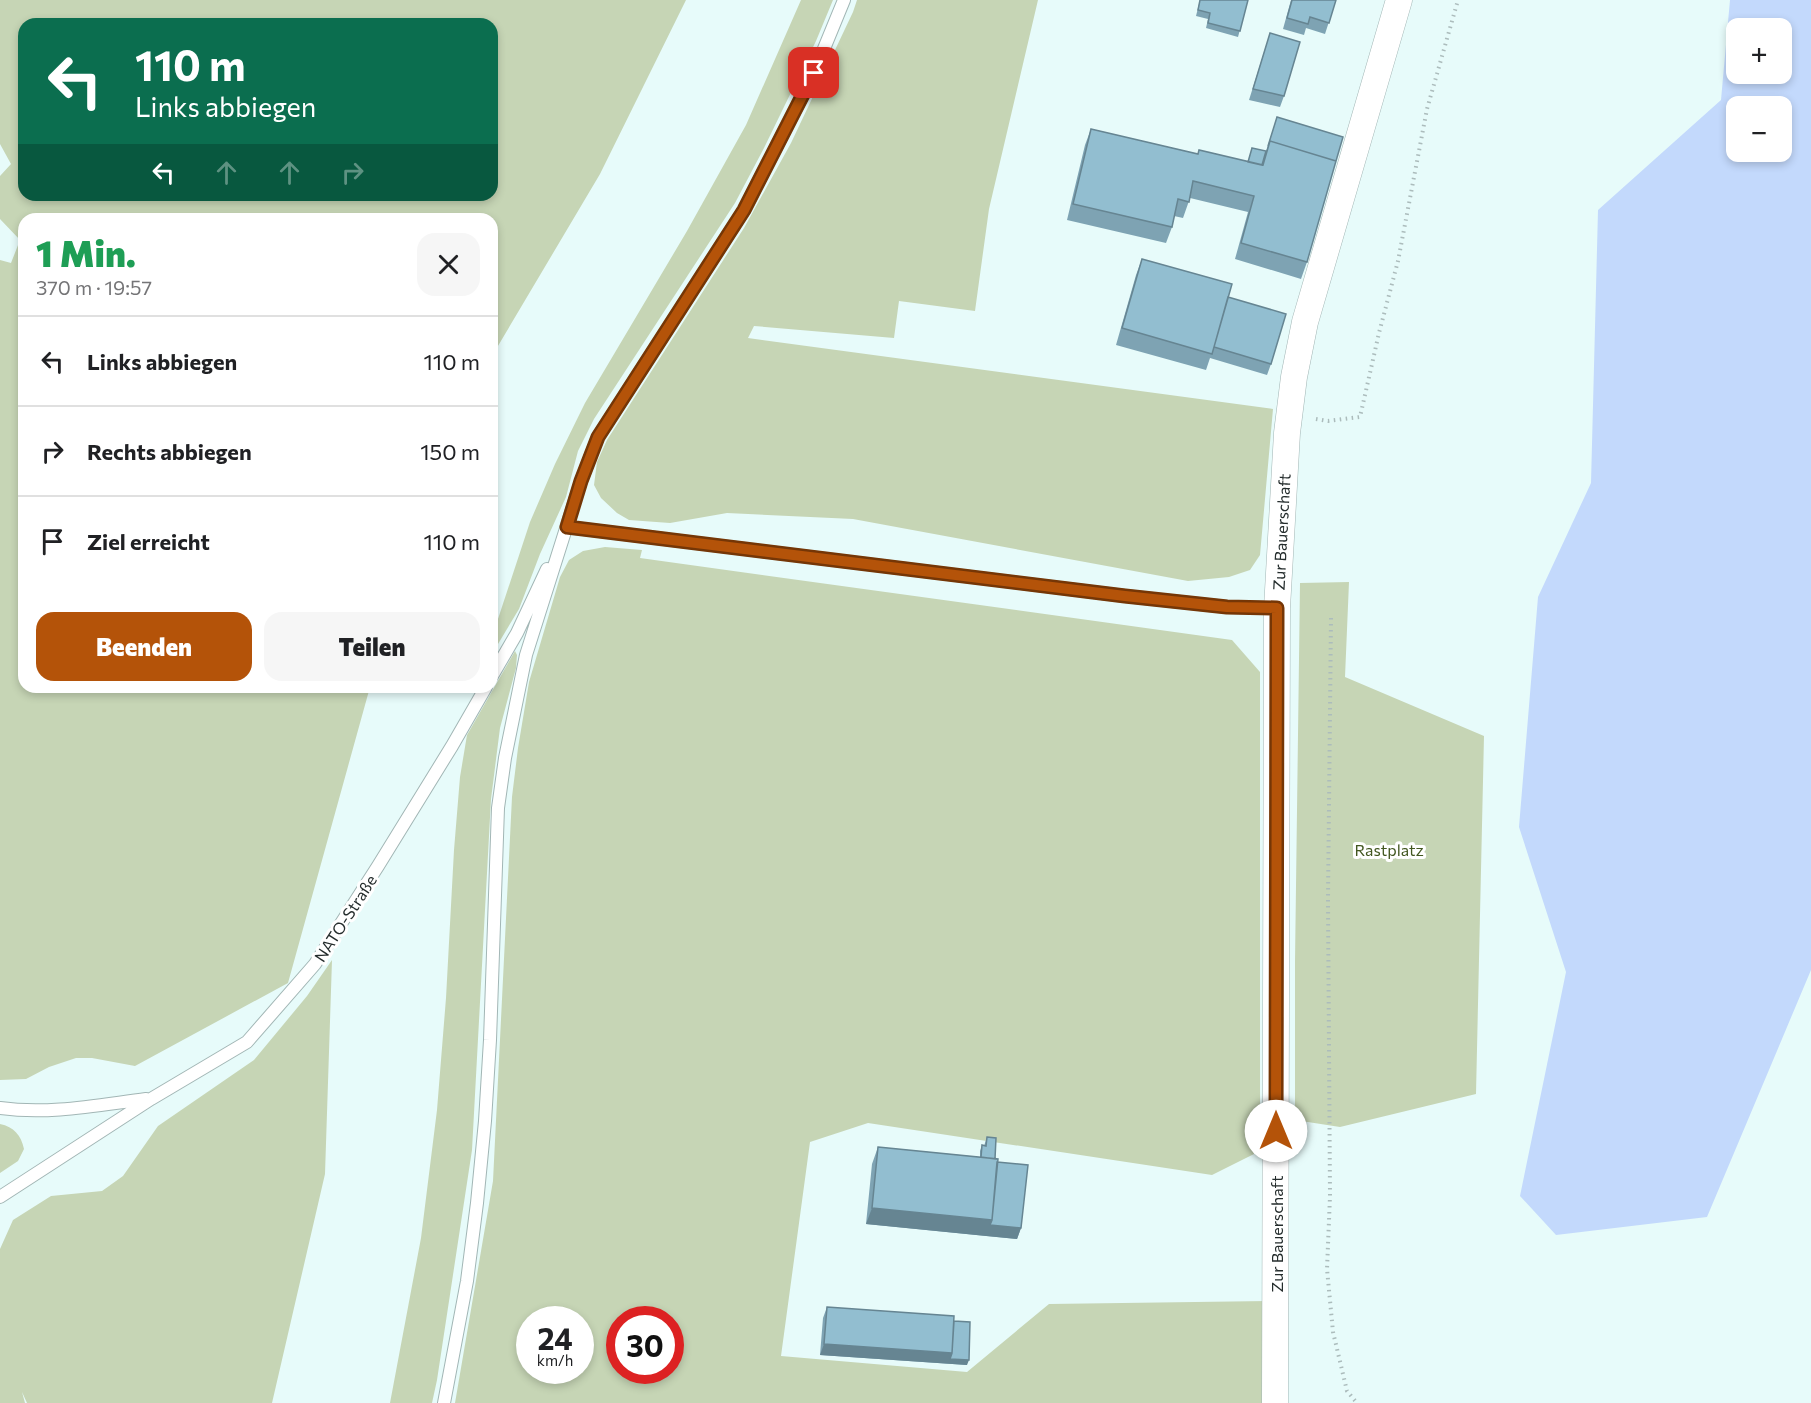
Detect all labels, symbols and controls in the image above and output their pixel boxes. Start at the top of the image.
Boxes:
map controls [1726,18,1792,162]
button: + [1726,18,1792,84]
text: 110 m [135,38,246,90]
icon: left [36,42,114,120]
pin [788,47,839,98]
icon: arrive [797,56,830,89]
text: Links abbiegen [135,90,316,123]
button: − [1726,96,1792,162]
icon: left [147,156,180,189]
icon: ahead [210,156,243,189]
icon: ahead [273,156,306,189]
icon: right [336,156,369,189]
text: 1 Min. [36,230,136,274]
button: close [417,233,480,296]
text: 370 m · 19:57 [36,275,152,299]
icon: left [36,345,69,378]
text: Links abbiegen [87,348,237,375]
text: 110 m [423,348,480,375]
icon: right [36,435,69,468]
text: Rechts abbiegen [87,438,252,465]
text: 150 m [420,438,480,465]
street label: Zur Bauerschaft [1268,473,1294,591]
icon: arrive [36,525,69,558]
text: Ziel erreicht [87,528,210,555]
text: 110 m [423,528,480,555]
button: Beenden [36,612,252,681]
button: Teilen [264,612,480,681]
park label: Rastplatz [1354,840,1424,859]
street label: NATO-Straße [310,871,380,965]
position arrow [1244,1099,1308,1163]
street label: Zur Bauerschaft [1267,1175,1286,1292]
speed limit sign: 30 [606,1306,684,1384]
text: 24 [537,1319,573,1356]
text: km/h [537,1351,573,1369]

